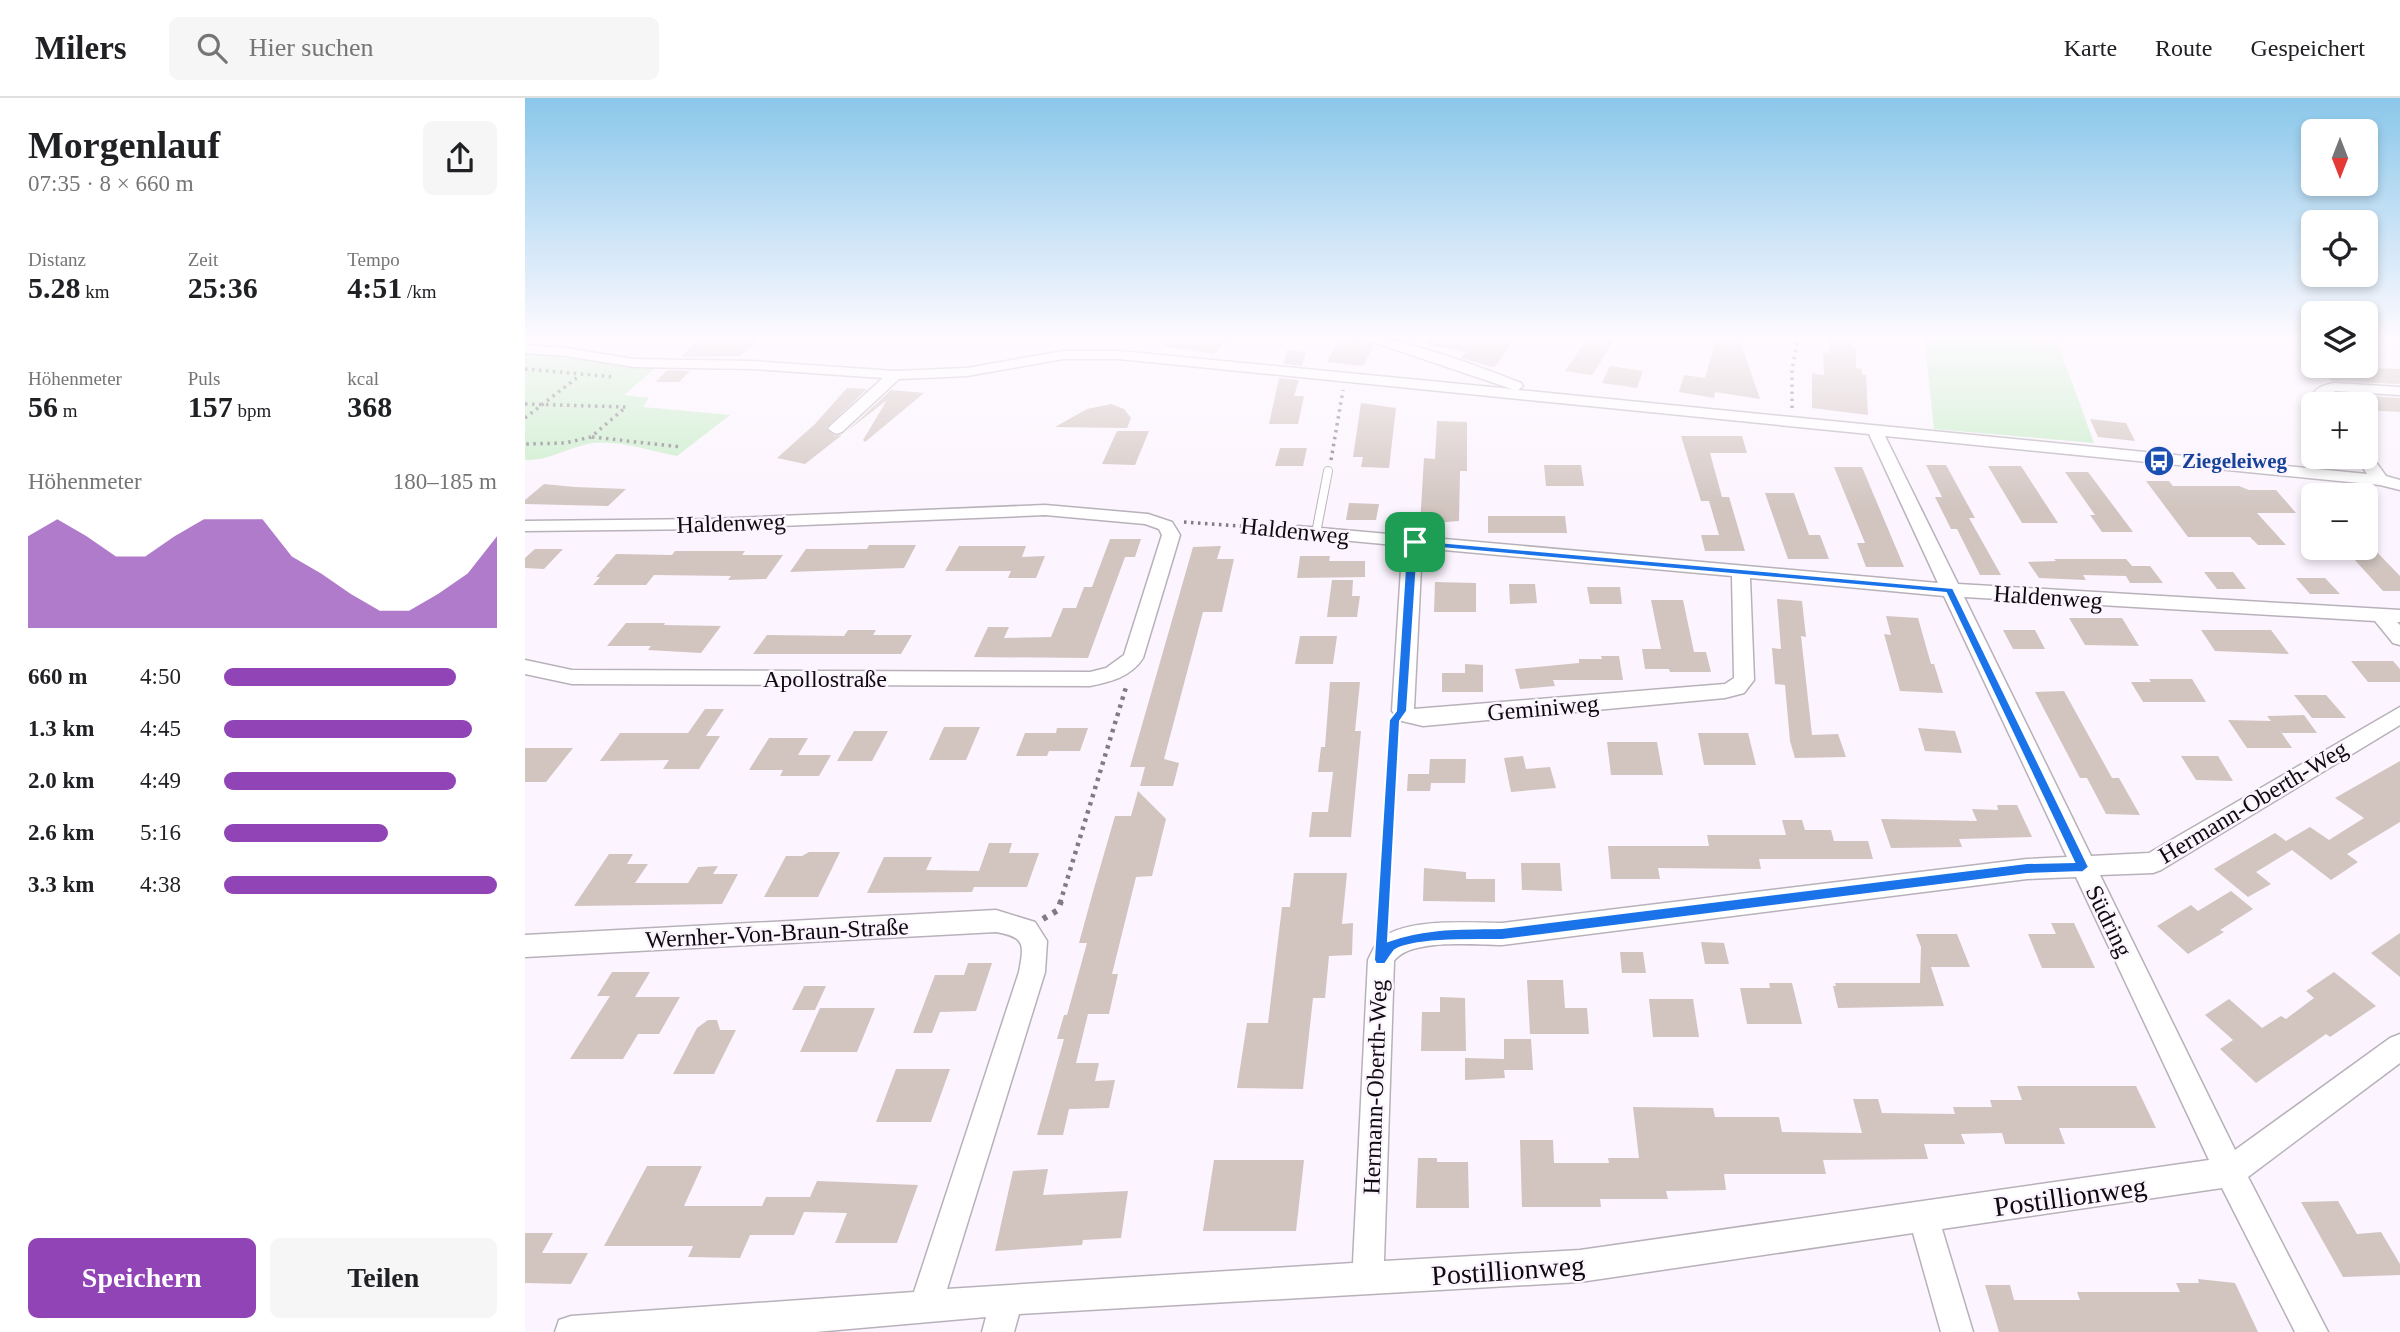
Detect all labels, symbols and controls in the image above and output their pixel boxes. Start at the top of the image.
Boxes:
search box [169,17,659,80]
icon: search [193,29,231,67]
text: Milers [35,30,127,66]
text: Hier suchen [249,33,374,62]
text: Karte [2064,35,2117,61]
text: Route [2155,35,2212,61]
text: Gespeichert [2250,35,2365,61]
north arrow [2301,119,2378,196]
map controls [2301,119,2378,560]
button: share [423,121,497,195]
text: Morgenlauf [28,124,220,166]
text: 07:35 · 8 × 660 m [28,171,194,196]
button: locate [2301,210,2378,287]
text: Distanz [28,249,86,270]
text: Zeit [188,249,218,270]
text: Tempo [347,249,400,270]
text: 5.28 [28,271,81,304]
text: 25:36 [188,271,258,304]
text: 4:51 [347,271,402,304]
text: km [81,281,110,302]
text: /km [402,281,437,302]
button: layers [2301,301,2378,378]
text: Höhenmeter [28,368,122,389]
text: Puls [188,368,220,389]
text: kcal [347,368,379,389]
text: 56 [28,390,58,423]
text: 157 [188,390,233,423]
text: 368 [347,390,392,423]
button: + [2301,392,2378,469]
text: m [58,400,78,421]
text: bpm [233,400,271,421]
bus stop icon: Ziegeleiweg [2142,444,2176,478]
place label: Ziegeleiweg [2182,449,2287,473]
text: Höhenmeter [28,469,142,494]
text: 180–185 m [393,469,497,494]
button: − [2301,483,2378,560]
street label: Haldenweg [676,508,786,538]
street label: Haldenweg [1239,512,1351,550]
pin [1385,512,1445,572]
icon: arrive [1396,523,1434,561]
street label: Haldenweg [1993,580,2103,614]
text: 660 m [28,664,87,689]
text: 4:50 [140,664,181,689]
street label: Apollostraße [763,666,887,692]
street label: Geminiweg [1486,690,1600,726]
text: 1.3 km [28,716,94,741]
text: 4:45 [140,716,181,741]
street label: Hermann-Oberth-Weg [2154,735,2352,869]
text: 2.0 km [28,768,94,793]
text: 4:49 [140,768,181,793]
text: 2.6 km [28,820,94,845]
text: 5:16 [140,820,181,845]
text: 3.3 km [28,872,94,897]
text: 4:38 [140,872,181,897]
street label: Südring [2081,881,2137,961]
street label: Wernher-Von-Braun-Straße [645,913,909,953]
street label: Hermann-Oberth-Weg [1358,979,1392,1195]
street label: Postillionweg [1992,1170,2148,1223]
button: Speichern [28,1238,256,1318]
button: Teilen [270,1238,497,1318]
street label: Postillionweg [1430,1250,1586,1291]

